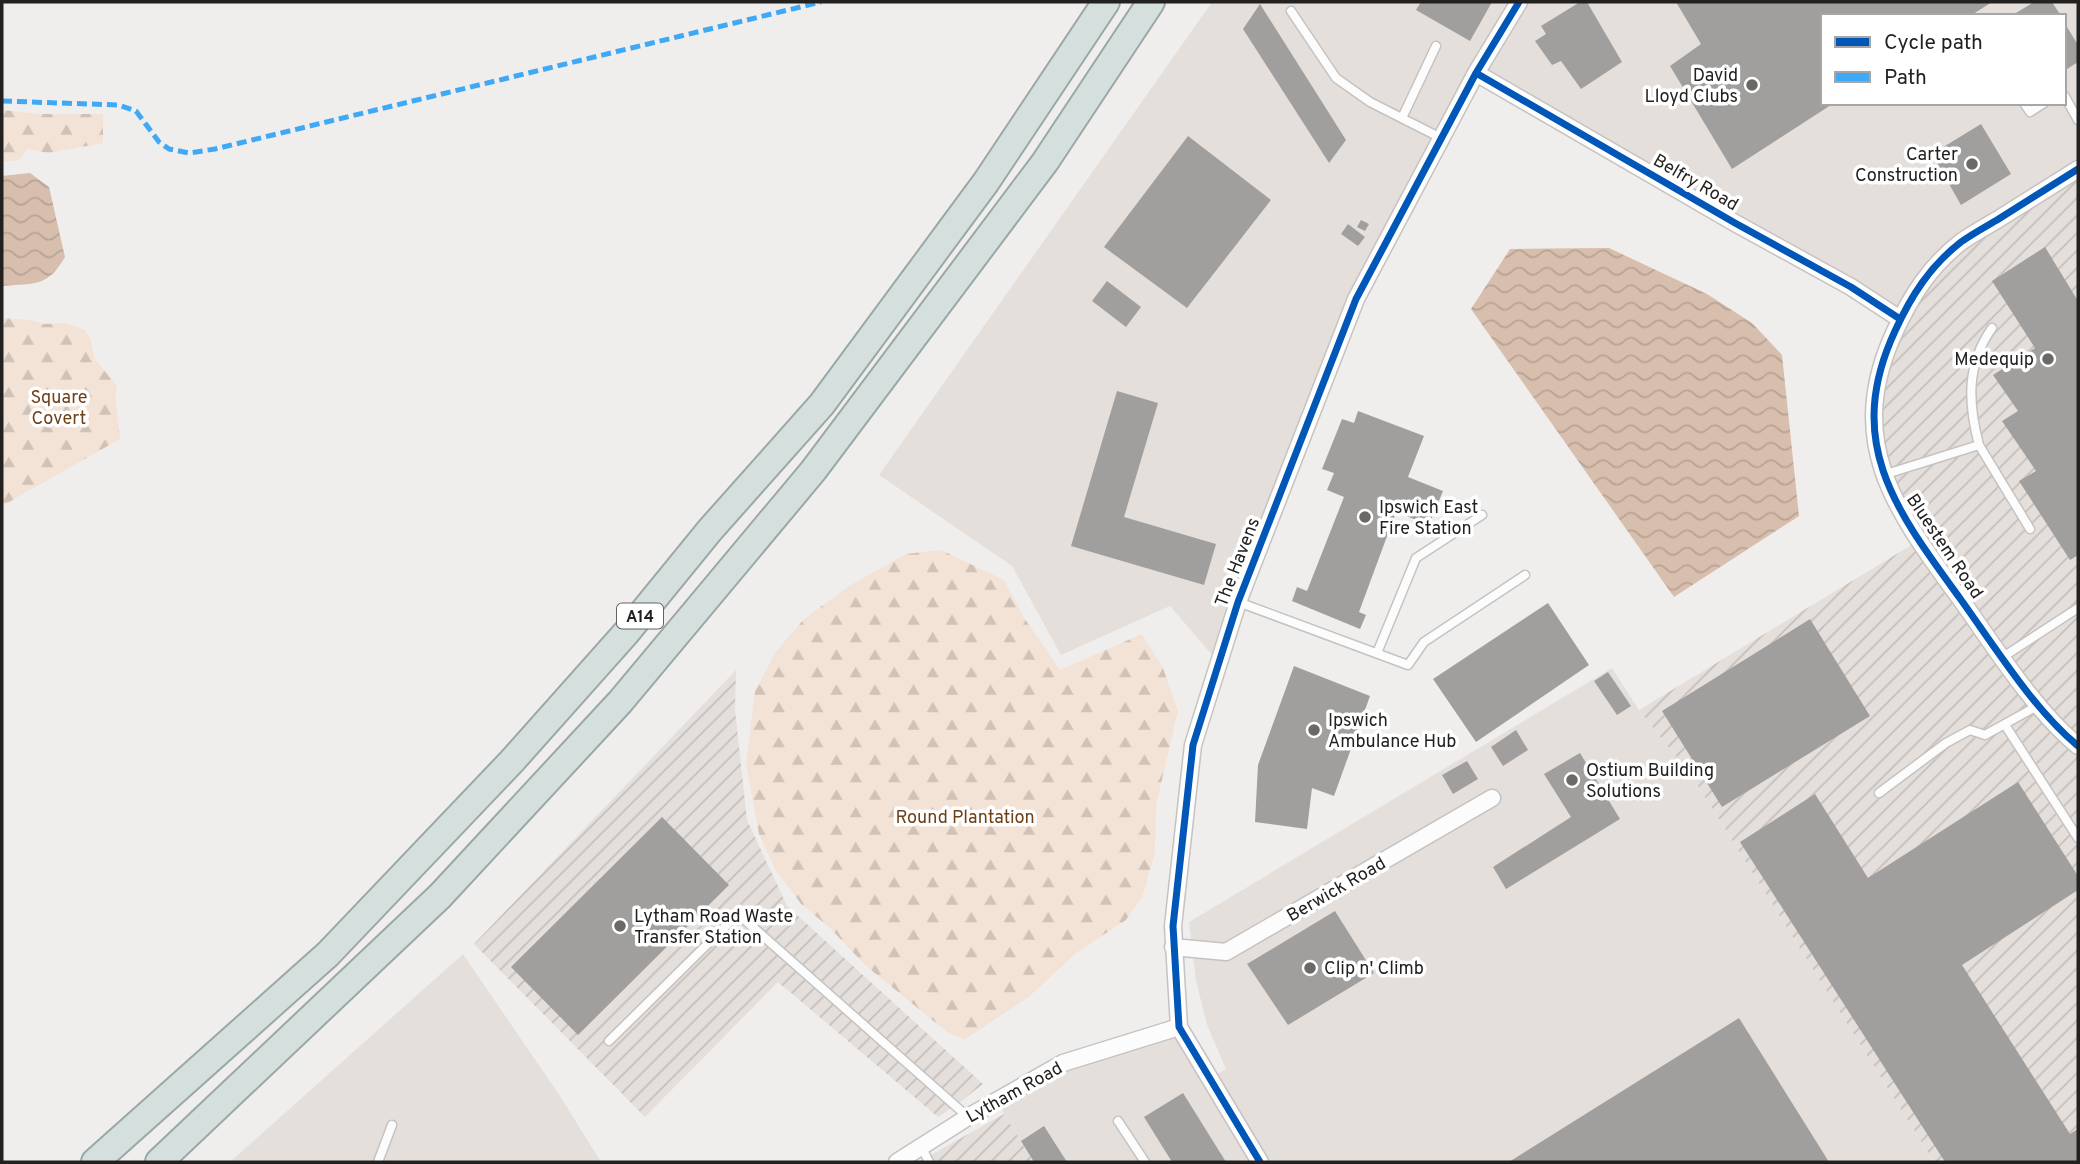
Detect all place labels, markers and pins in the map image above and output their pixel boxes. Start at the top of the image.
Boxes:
place label: David Lloyd Clubs [1645,65,1738,109]
marker: David Lloyd Clubs [1744,77,1760,93]
place label: Carter Construction [1855,144,1958,188]
marker: Carter Construction [1964,156,1980,172]
place label: Medequip [1954,349,2034,372]
marker: Medequip [2040,351,2056,367]
place label: Ipswich East Fire Station [1379,497,1478,541]
marker: Ipswich East Fire Station [1357,509,1373,525]
place label: Ipswich Ambulance Hub [1328,710,1456,754]
marker: Ipswich Ambulance Hub [1306,722,1322,738]
place label: Ostium Building Solutions [1586,760,1714,804]
marker: Ostium Building Solutions [1564,772,1580,788]
place label: Lytham Road Waste Transfer Station [634,906,793,950]
marker: Lytham Road Waste Transfer Station [612,918,628,934]
place label: Clip n' Climb [1324,958,1424,981]
marker: Clip n' Climb [1302,960,1318,976]

